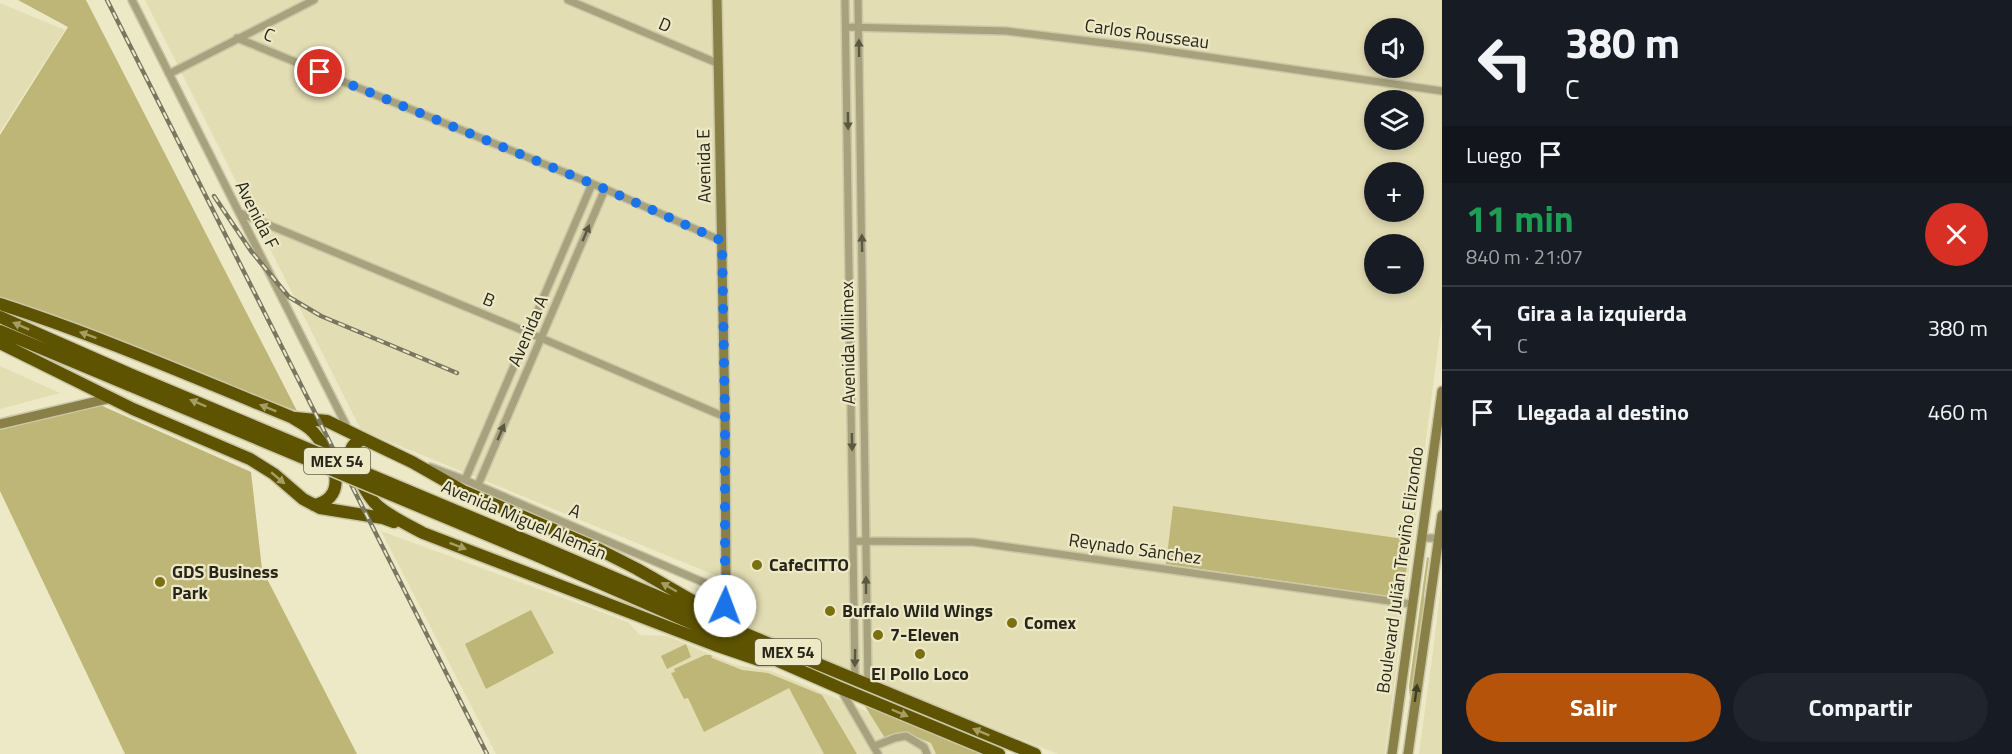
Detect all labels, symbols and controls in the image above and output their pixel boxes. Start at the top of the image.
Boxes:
street label: D [655,10,676,39]
text: 380 m [1565,10,1680,74]
street label: Carlos Rousseau [1083,11,1211,56]
map controls [1364,18,1424,294]
button: sound [1364,18,1424,78]
street label: C [260,20,279,49]
icon: left [1466,24,1544,102]
one-way arrow [854,38,863,57]
pin [294,46,345,97]
icon: arrive [303,55,336,88]
text: C [1565,68,1580,109]
button: layers [1364,90,1424,150]
one-way arrow [843,112,852,131]
street label: Avenida E [689,129,718,203]
text: Luego [1466,138,1522,172]
icon: arrive [1534,138,1567,171]
button: + [1364,162,1424,222]
street label: Avenida F [229,176,286,254]
text: 11 min [1466,191,1574,246]
button: close [1925,203,1988,266]
one-way arrow [581,224,591,242]
one-way arrow [857,233,866,252]
button: − [1364,234,1424,294]
text: 840 m · 21:07 [1466,241,1583,272]
street label: Avenida Milimex [833,281,862,405]
street label: B [479,285,499,314]
street label: Avenida A [500,291,555,371]
text: Gira a la izquierda [1517,296,1687,330]
text: 380 m [1928,311,1988,345]
icon: left [1466,312,1499,345]
one-way arrow [12,322,29,331]
one-way arrow [78,330,96,340]
text: C [1517,330,1528,361]
text: Llegada al destino [1517,395,1689,429]
text: 460 m [1928,395,1988,429]
icon: arrive [1466,396,1499,429]
one-way arrow [188,398,206,408]
one-way arrow [259,403,277,413]
one-way arrow [496,423,505,440]
one-way arrow [847,433,857,452]
street label: Boulevard Julián Treviño Elizondo [1369,445,1430,695]
road number: MEX 54 [304,448,370,474]
one-way arrow [270,472,286,485]
street label: Avenida Miguel Alemán [438,473,611,567]
street label: A [565,496,586,525]
street label: Reynado Sánchez [1067,526,1203,571]
one-way arrow [449,542,467,551]
place label: CafeCITTO [769,551,849,578]
place label: GDS Business Park [172,558,278,606]
marker: CafeCITTO [750,558,764,572]
position arrow [693,574,757,638]
marker: GDS Business Park [153,575,167,589]
one-way arrow [861,575,871,594]
one-way arrow [661,581,677,592]
place label: Buffalo Wild Wings [842,597,993,624]
marker: Buffalo Wild Wings [823,604,837,618]
place label: Comex [1024,609,1076,636]
marker: Comex [1005,616,1019,630]
place label: 7-Eleven [890,621,959,648]
marker: 7-Eleven [871,628,885,642]
road number: MEX 54 [755,639,821,665]
marker: El Pollo Loco [913,647,927,661]
one-way arrow [850,649,860,668]
place label: El Pollo Loco [871,660,969,687]
button: Salir [1466,673,1721,742]
button: Compartir [1733,673,1988,742]
one-way arrow [1411,683,1421,702]
one-way arrow [892,708,910,718]
one-way arrow [972,727,990,736]

